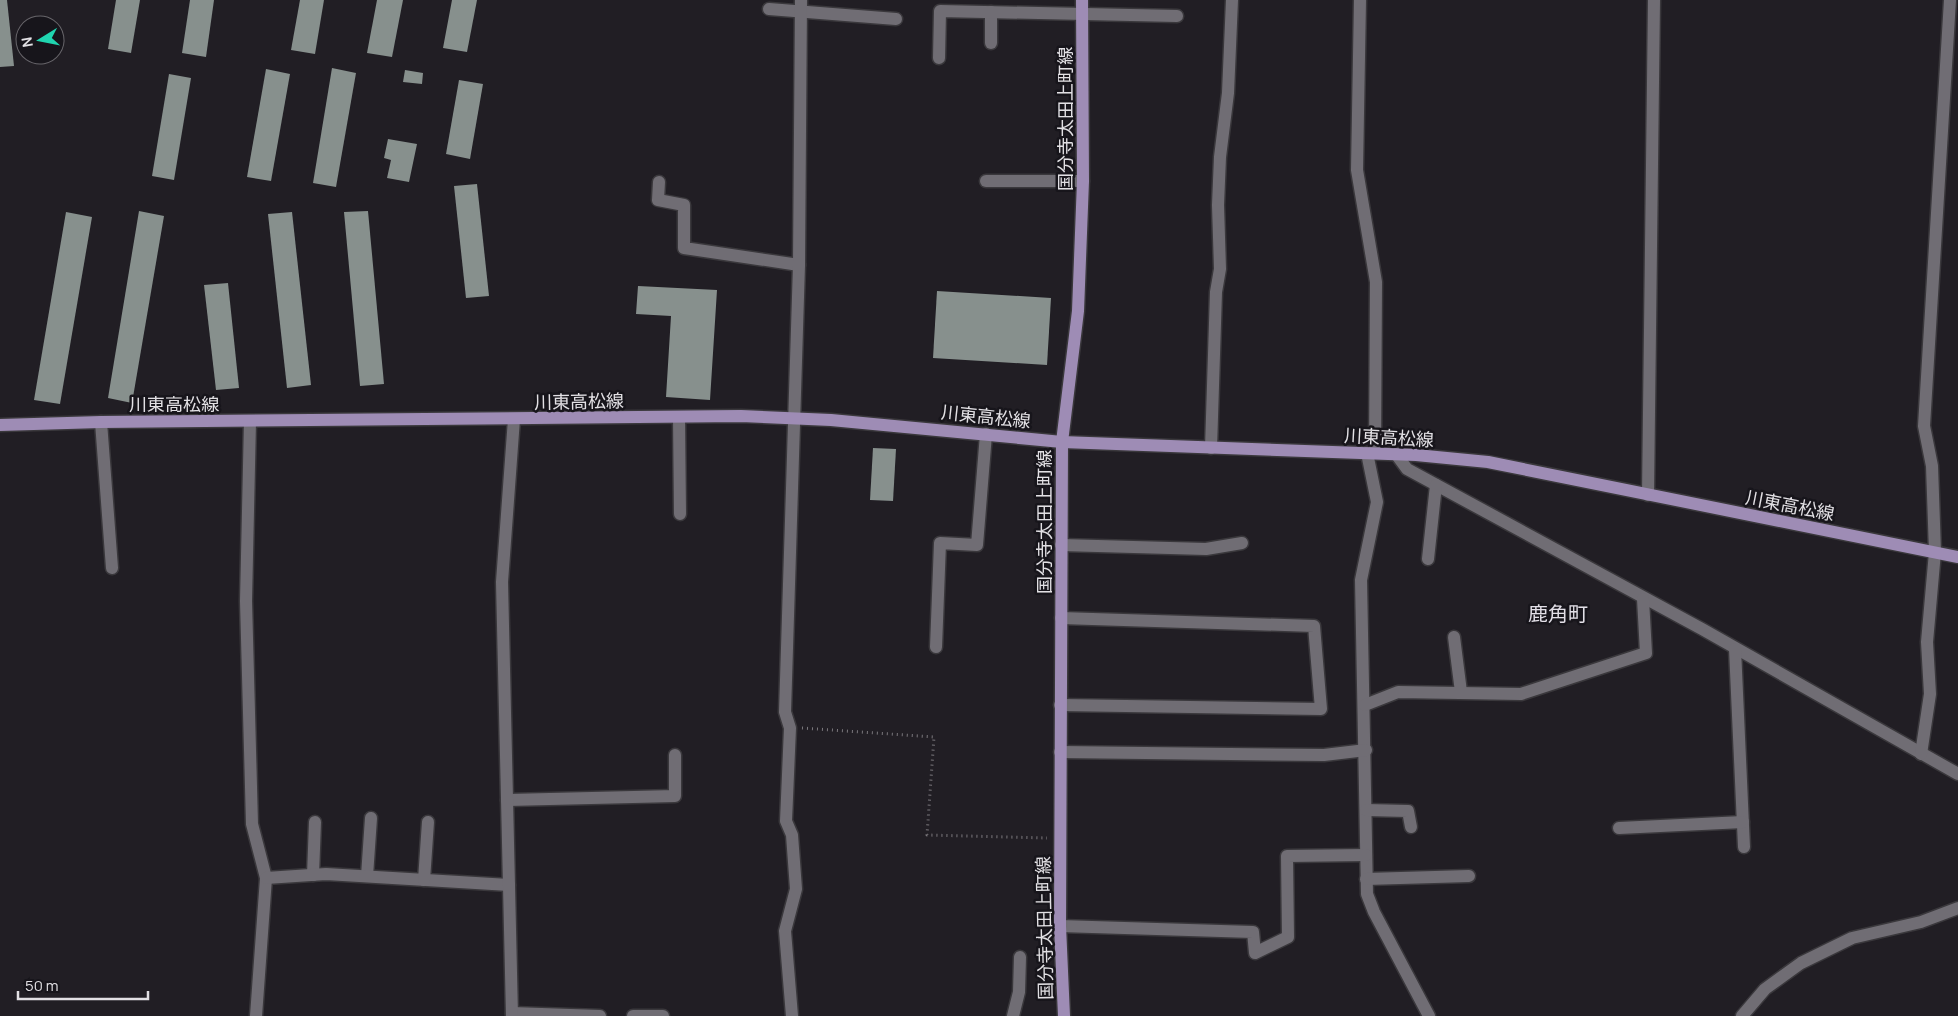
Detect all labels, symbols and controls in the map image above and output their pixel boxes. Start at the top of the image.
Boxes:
north arrow [15,15,65,65]
text: N [16,36,37,49]
street label: 国分寺太田上町線 [1053,47,1077,191]
street label: 川東高松線 [534,388,624,414]
street label: 川東高松線 [129,392,219,416]
street label: 川東高松線 [940,399,1032,433]
street label: 川東高松線 [1343,423,1435,451]
street label: 国分寺太田上町線 [1032,450,1056,594]
street label: 川東高松線 [1744,485,1836,525]
district label: 鹿角町 [1528,600,1588,627]
street label: 国分寺太田上町線 [1031,856,1057,1000]
scale bar [18,968,148,1000]
text: 50 m [25,975,59,996]

